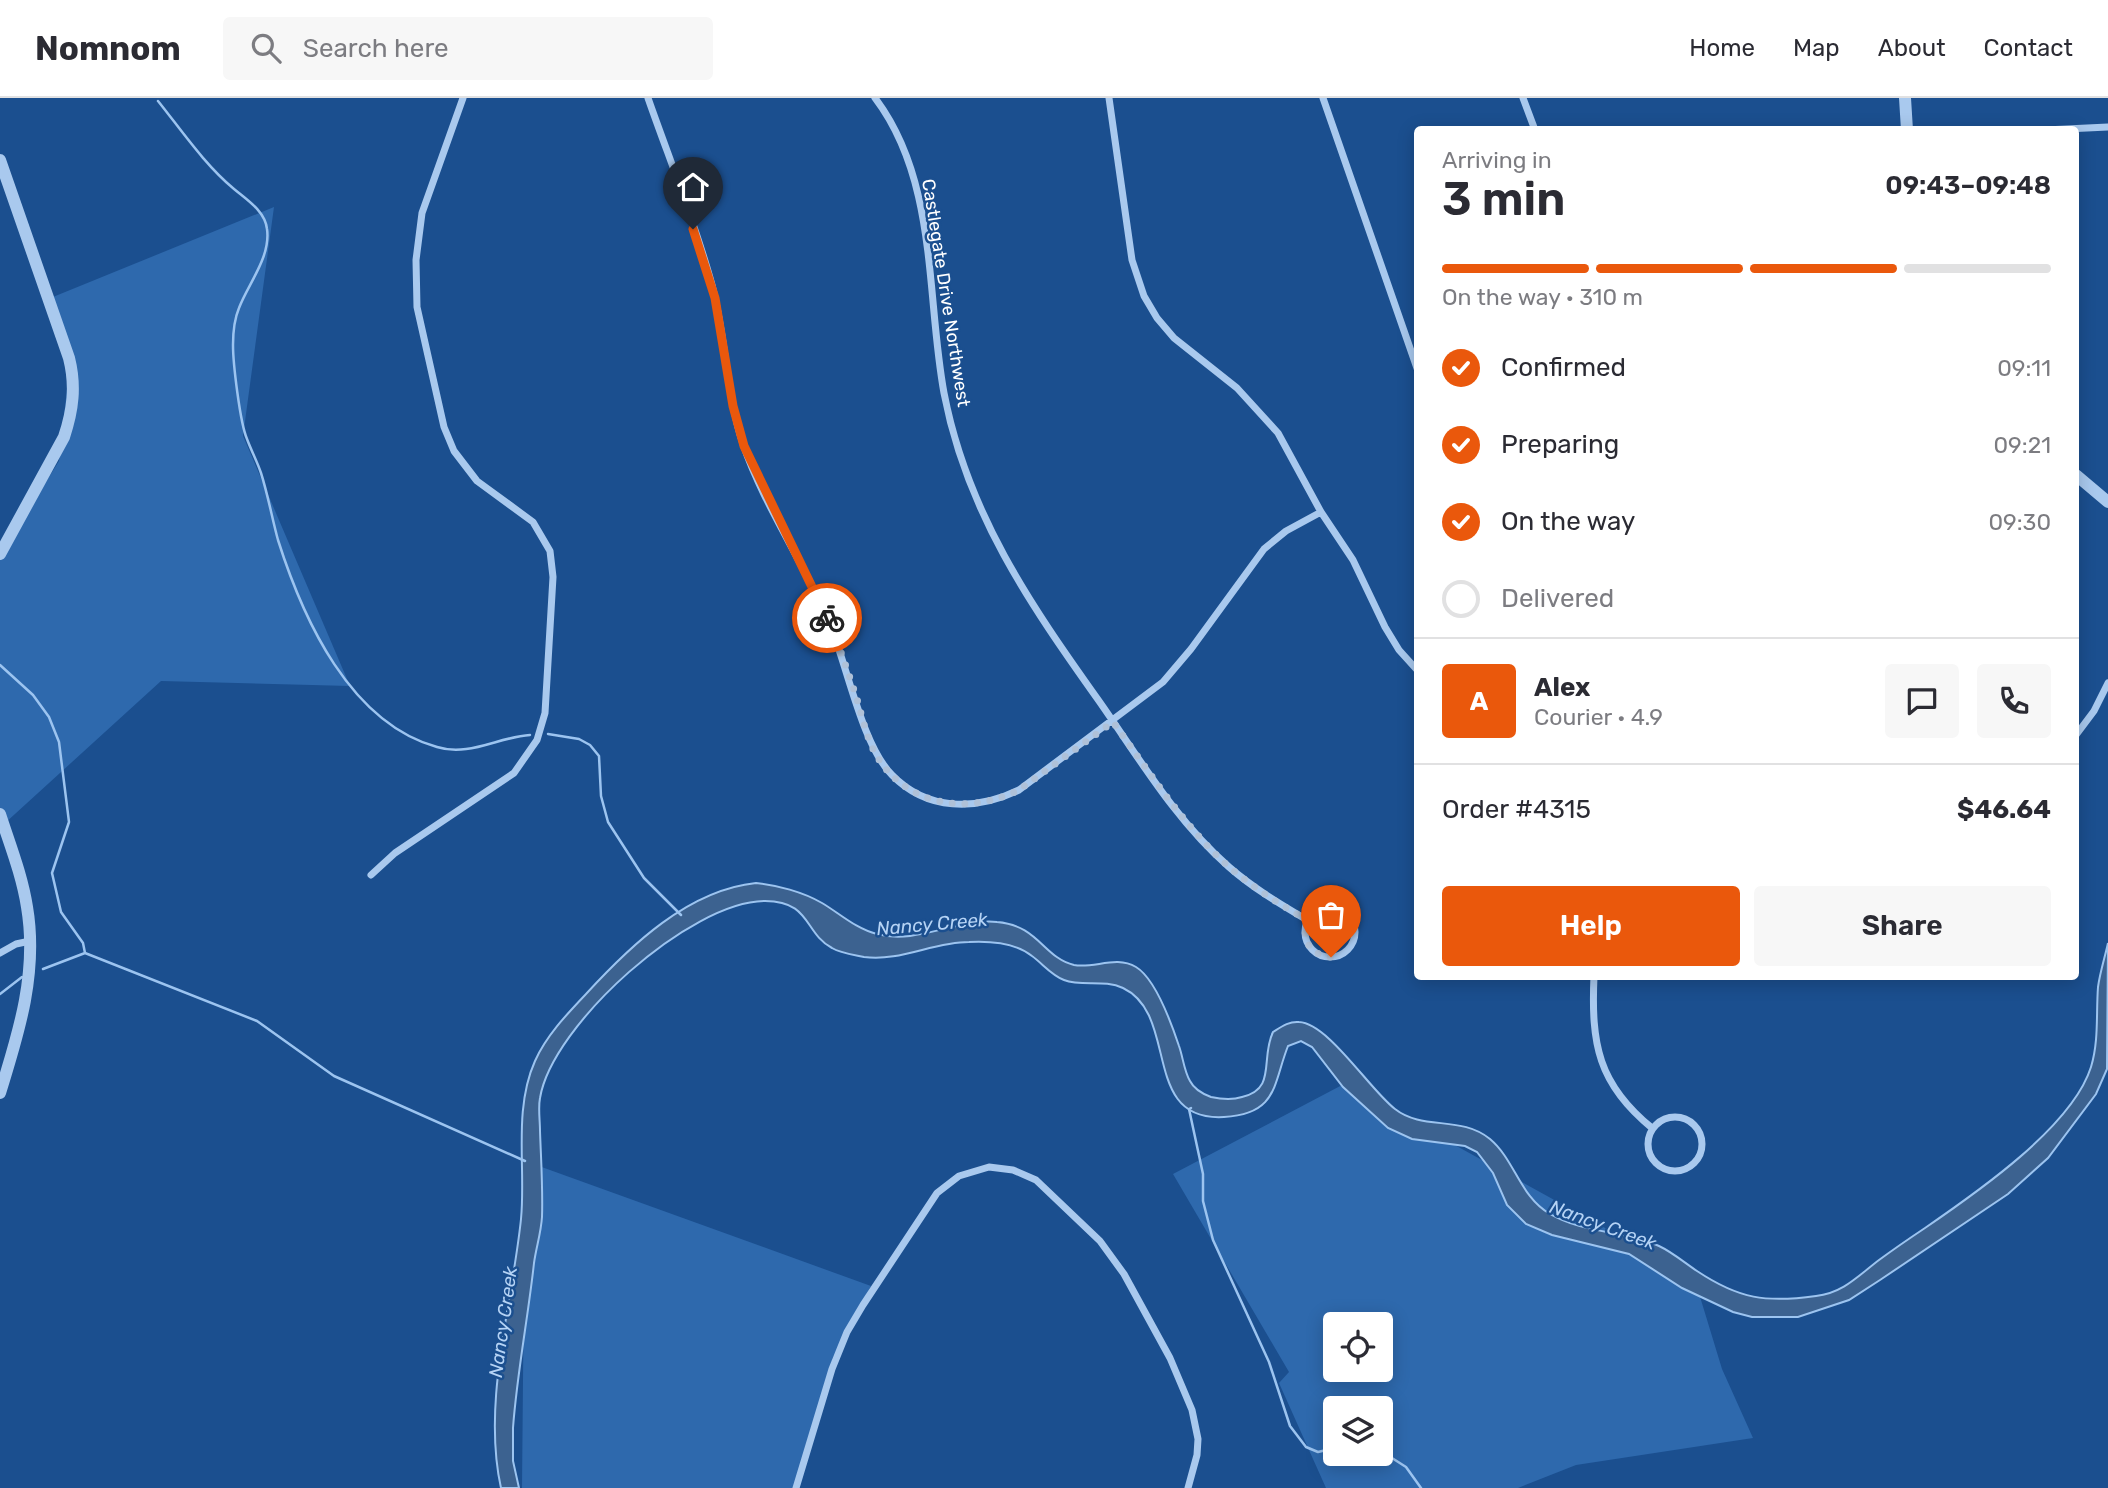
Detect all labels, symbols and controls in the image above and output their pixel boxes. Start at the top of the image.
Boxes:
search box [223,17,713,80]
text: Nomnom [35,29,181,68]
icon: search [247,29,285,67]
text: Search here [303,33,449,64]
text: Home [1689,34,1755,62]
text: Map [1793,34,1840,62]
text: About [1878,34,1946,62]
text: Contact [1984,34,2073,62]
text: Arriving in [1442,146,1552,174]
pin [663,157,723,229]
icon: home [674,168,712,206]
text: 09:43–09:48 [1885,170,2051,201]
text: 3 min [1442,172,1565,227]
street label: Castlegate Drive Northwest [917,177,975,409]
text: On the way · 310 m [1442,283,1643,311]
icon: check [1442,349,1480,387]
text: Confirmed [1501,352,1626,383]
text: 09:11 [1997,354,2051,382]
icon: check [1442,426,1480,464]
text: Preparing [1501,429,1619,460]
text: 09:21 [1994,431,2051,459]
icon: check [1442,503,1480,541]
text: On the way [1501,506,1635,537]
text: 09:30 [1988,508,2051,536]
courier [792,583,862,653]
text: Delivered [1501,583,1614,614]
icon: bike [808,599,846,637]
button: chat [1885,664,1959,738]
button: phone [1977,664,2051,738]
text: Alex [1534,672,1590,703]
text: A [1470,686,1488,717]
text: Courier · 4.9 [1534,703,1663,731]
text: Order #4315 [1442,794,1591,825]
text: $46.64 [1957,794,2051,825]
pin [1301,885,1361,957]
button: Help [1442,886,1740,966]
button: Share [1754,886,2051,966]
icon: bag [1312,896,1350,934]
water label: Nancy Creek [875,908,989,940]
water label: Nancy Creek [1547,1195,1660,1255]
water label: Nancy Creek [484,1265,522,1379]
map controls [1323,1312,1393,1466]
button: locate [1323,1312,1393,1382]
button: layers [1323,1396,1393,1466]

